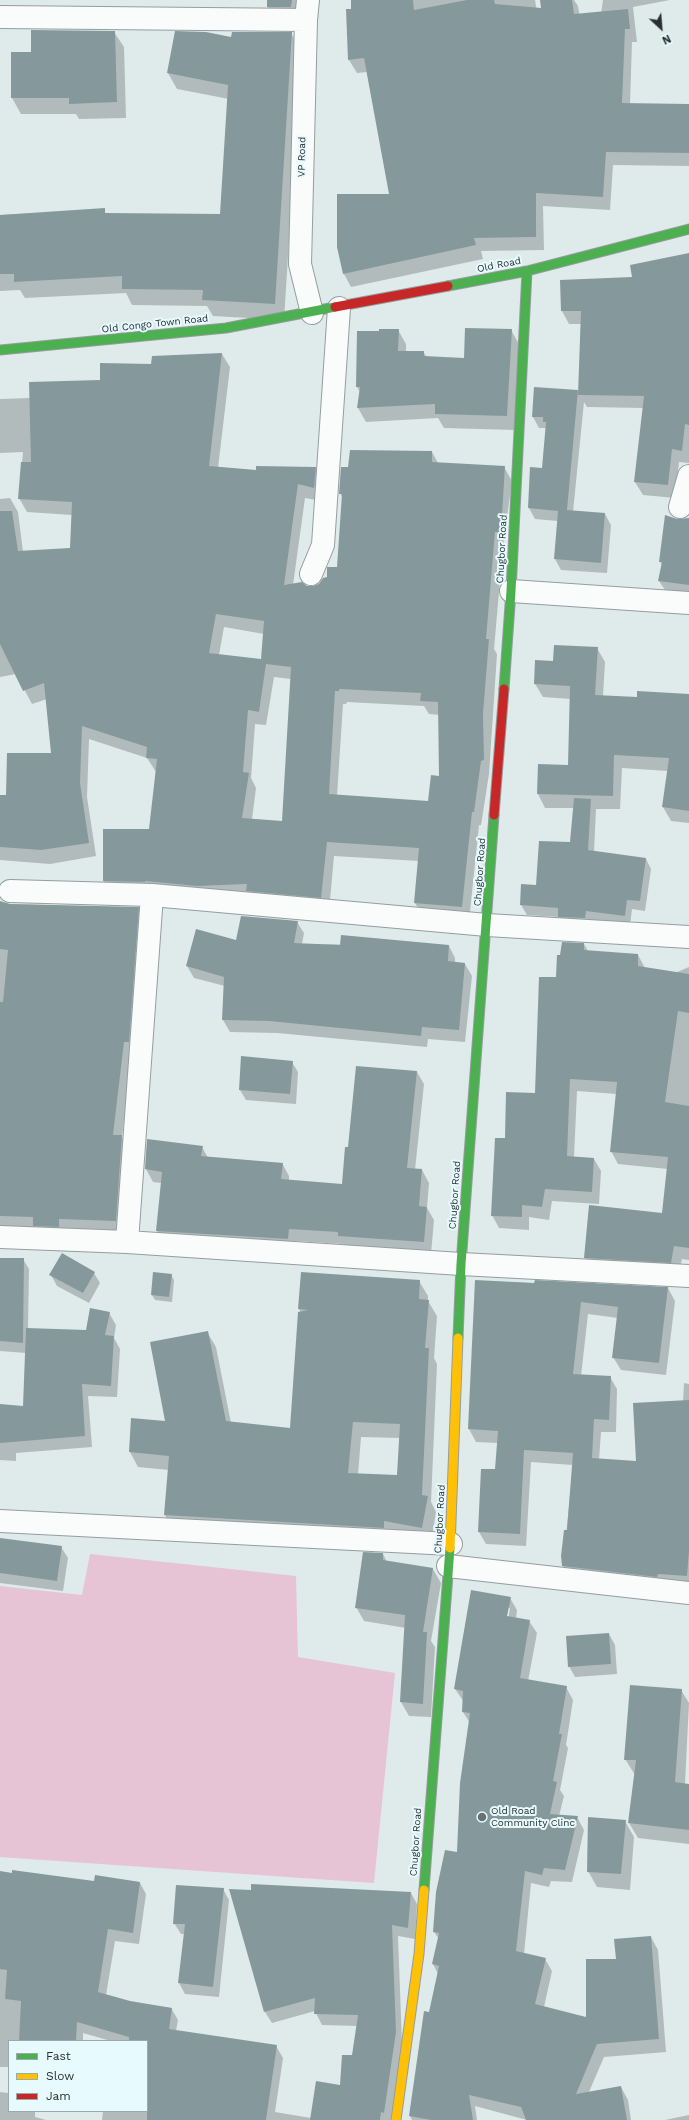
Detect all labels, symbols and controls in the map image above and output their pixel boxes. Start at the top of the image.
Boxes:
north arrow [641,8,681,48]
text: N [660,32,673,47]
street label: VP Road [296,137,308,177]
street label: Old Road [476,255,522,275]
street label: Old Congo Town Road [101,312,209,336]
street label: Chugbor Road [494,514,510,584]
street label: Chugbor Road [472,837,488,907]
street label: Chugbor Road [447,1160,463,1230]
street label: Chugbor Road [432,1484,448,1554]
place label: Old Road Community Clinc [491,1805,575,1828]
street label: Chugbor Road [408,1807,424,1877]
marker: Old Road Community Clinc [476,1811,488,1823]
legend [8,2040,148,2112]
text: Fast [46,2049,71,2063]
text: Slow [46,2069,74,2083]
text: Jam [46,2089,71,2103]

